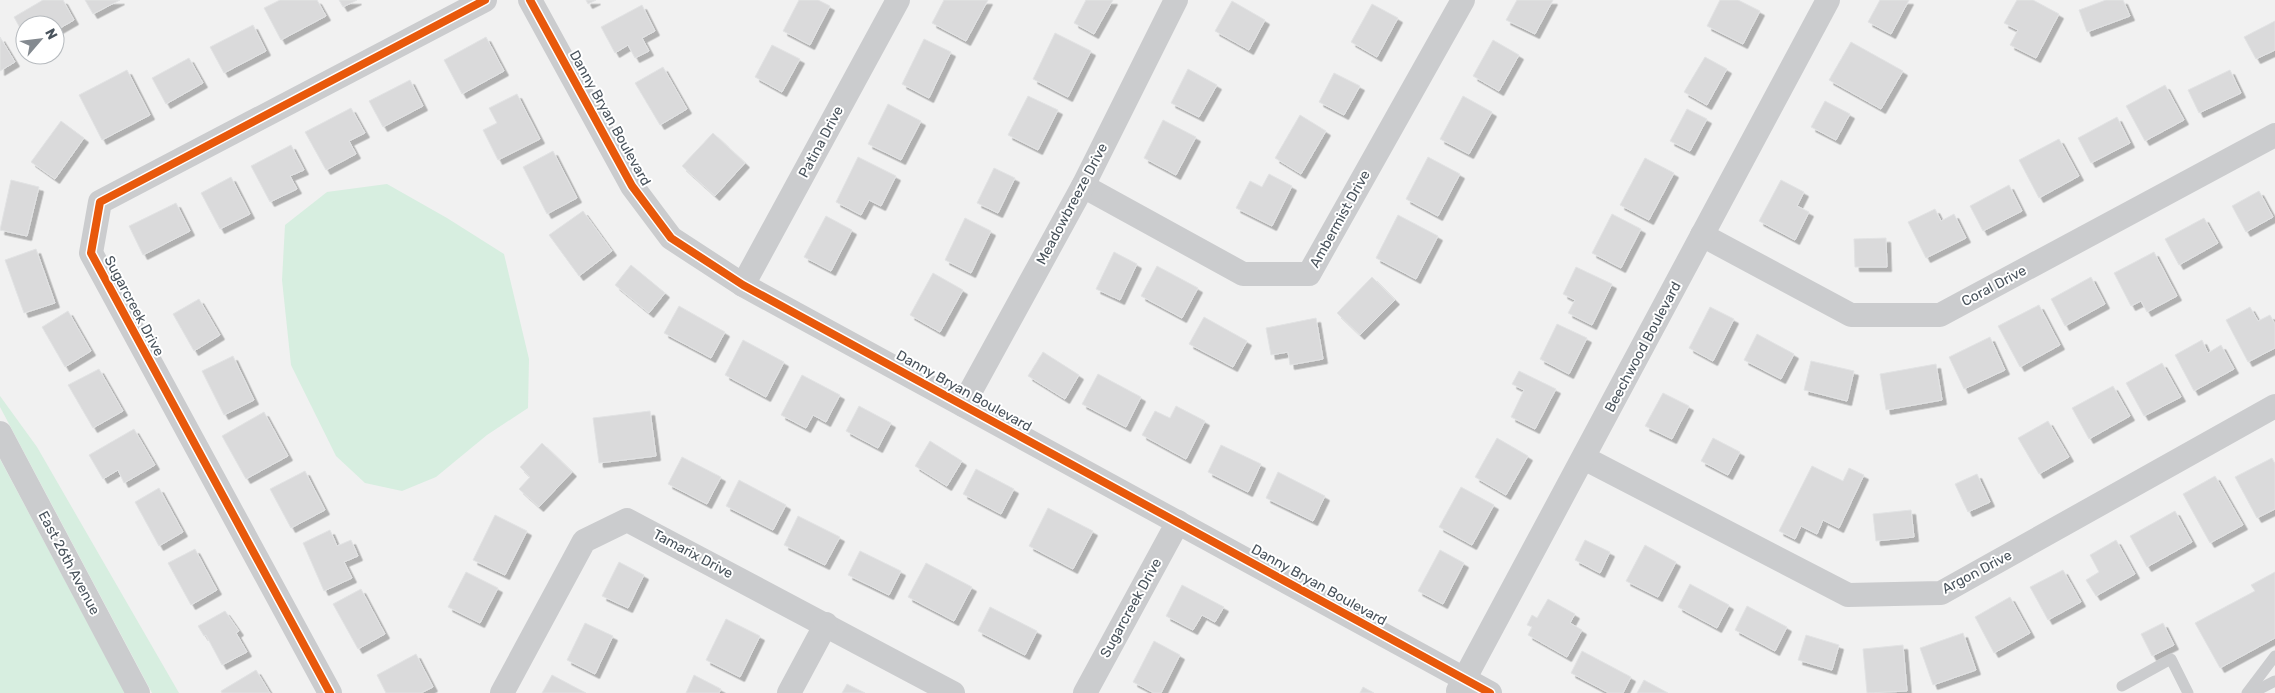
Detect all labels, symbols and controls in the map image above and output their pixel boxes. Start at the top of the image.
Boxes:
north arrow [15,15,65,65]
text: N [41,26,61,43]
street label: Danny Bryan Boulevard [566,47,654,189]
street label: Patina Drive [795,103,847,181]
street label: Meadowbreeze Drive [1033,140,1111,268]
street label: Ambermist Drive [1306,167,1374,271]
street label: Sugarcreek Drive [100,253,168,359]
street label: Coral Drive [1959,262,2029,310]
street label: Beechwood Boulevard [1601,279,1685,415]
street label: Danny Bryan Boulevard [893,347,1035,435]
street label: East 26th Avenue [35,508,104,618]
street label: Tamarix Drive [650,526,736,582]
street label: Danny Bryan Boulevard [1248,541,1390,629]
street label: Argon Drive [1939,546,2015,597]
street label: Sugarcreek Drive [1097,555,1165,661]

